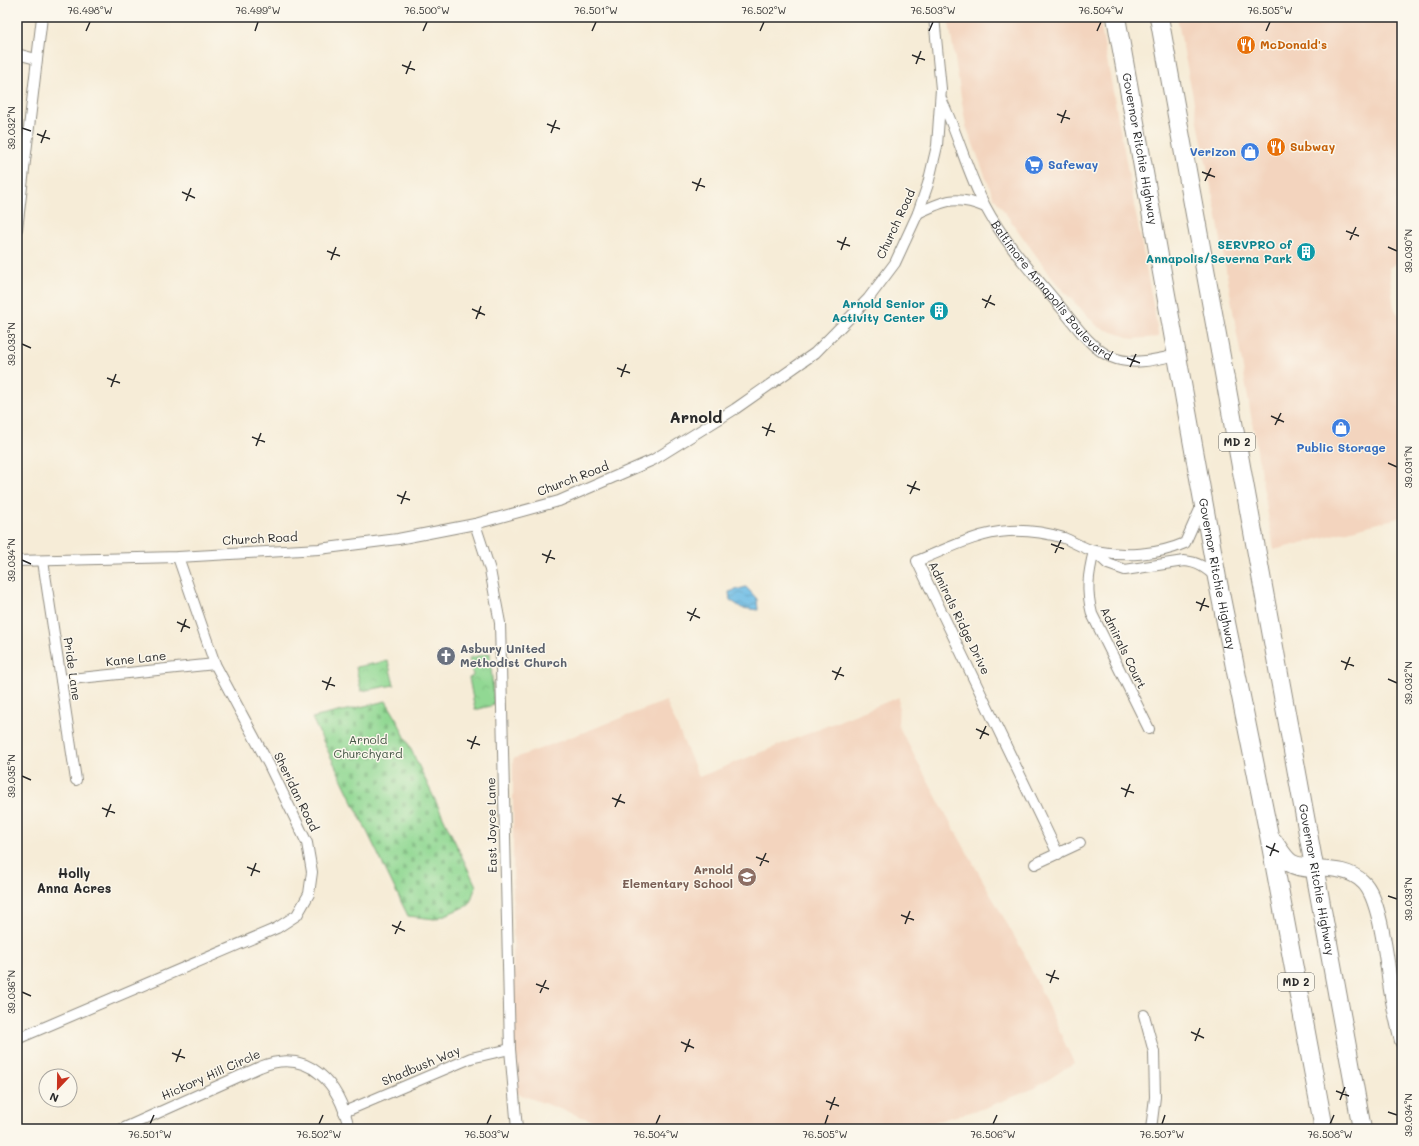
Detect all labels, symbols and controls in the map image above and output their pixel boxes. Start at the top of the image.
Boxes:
text: 76.498°W [67,3,113,17]
text: 76.499°W [236,3,281,17]
text: 76.500°W [404,3,450,17]
text: 76.501°W [574,3,618,17]
text: 76.502°W [742,3,787,17]
text: 76.503°W [910,3,956,17]
text: 76.504°W [1078,3,1124,17]
text: 76.505°W [1247,3,1293,17]
restaurant icon: McDonald's [1235,34,1257,56]
place label: McDonald's [1260,36,1327,52]
street label: Governor Ritchie Highway [1119,71,1162,226]
text: 39.032°N [4,106,18,150]
restaurant icon: Subway [1265,136,1287,158]
place label: Subway [1290,138,1336,154]
shop icon: Verizon [1239,141,1261,163]
place label: Verizon [1190,143,1236,159]
supermarket icon: Safeway [1023,154,1045,176]
place label: Safeway [1048,156,1099,172]
street label: Church Road [872,186,918,261]
street label: Baltimore Annapolis Boulevard [988,217,1116,364]
text: 39.030°N [1401,229,1415,273]
place label: SERVPRO of Annapolis/Severna Park [1146,236,1293,266]
building icon: SERVPRO of Annapolis/Severna Park [1295,241,1317,263]
place label: Arnold Senior Activity Center [832,295,925,325]
building icon: Arnold Senior Activity Center [928,300,950,322]
text: 39.033°N [4,322,18,366]
district label: Arnold [670,406,722,427]
shop icon: Public Storage [1330,417,1352,439]
road number: MD 2 [1219,433,1255,451]
place label: Public Storage [1296,439,1386,455]
text: 39.031°N [1401,446,1415,488]
street label: Church Road [535,457,611,499]
street label: Governor Ritchie Highway [1196,497,1240,651]
street label: Church Road [222,528,298,548]
text: 39.034°N [4,538,18,582]
street label: Admirals Ridge Drive [925,558,994,677]
street label: Admirals Court [1097,604,1151,691]
street label: Pride Lane [61,636,85,702]
place label: Asbury United Methodist Church [460,640,567,670]
church icon: Asbury United Methodist Church [435,645,457,667]
street label: Kane Lane [105,647,167,669]
text: 39.032°N [1401,661,1415,705]
park label: Arnold Churchyard [333,731,403,761]
street label: Sheridan Road [271,749,323,834]
text: 39.035°N [4,754,18,798]
street label: East Joyce Lane [482,777,500,873]
street label: Governor Ritchie Highway [1296,802,1339,957]
place label: Arnold Elementary School [622,861,733,891]
district label: Holly Anna Acres [37,864,111,896]
school or university icon: Arnold Elementary School [736,866,758,888]
text: 39.033°N [1401,877,1415,921]
text: 39.036°N [4,970,18,1014]
road number: MD 2 [1278,973,1314,991]
street label: Shadbush Way [379,1041,462,1089]
street label: Hickory Hill Circle [159,1045,263,1103]
north arrow [38,1068,78,1108]
text: N [47,1089,61,1106]
text: 39.034°N [1401,1093,1415,1137]
text: 76.501°W [128,1127,172,1141]
text: 76.502°W [297,1127,342,1141]
text: 76.503°W [464,1127,510,1141]
text: 76.504°W [633,1127,679,1141]
text: 76.505°W [802,1127,848,1141]
text: 76.506°W [970,1127,1016,1141]
text: 76.507°W [1140,1127,1185,1141]
text: 76.508°W [1307,1127,1353,1141]

